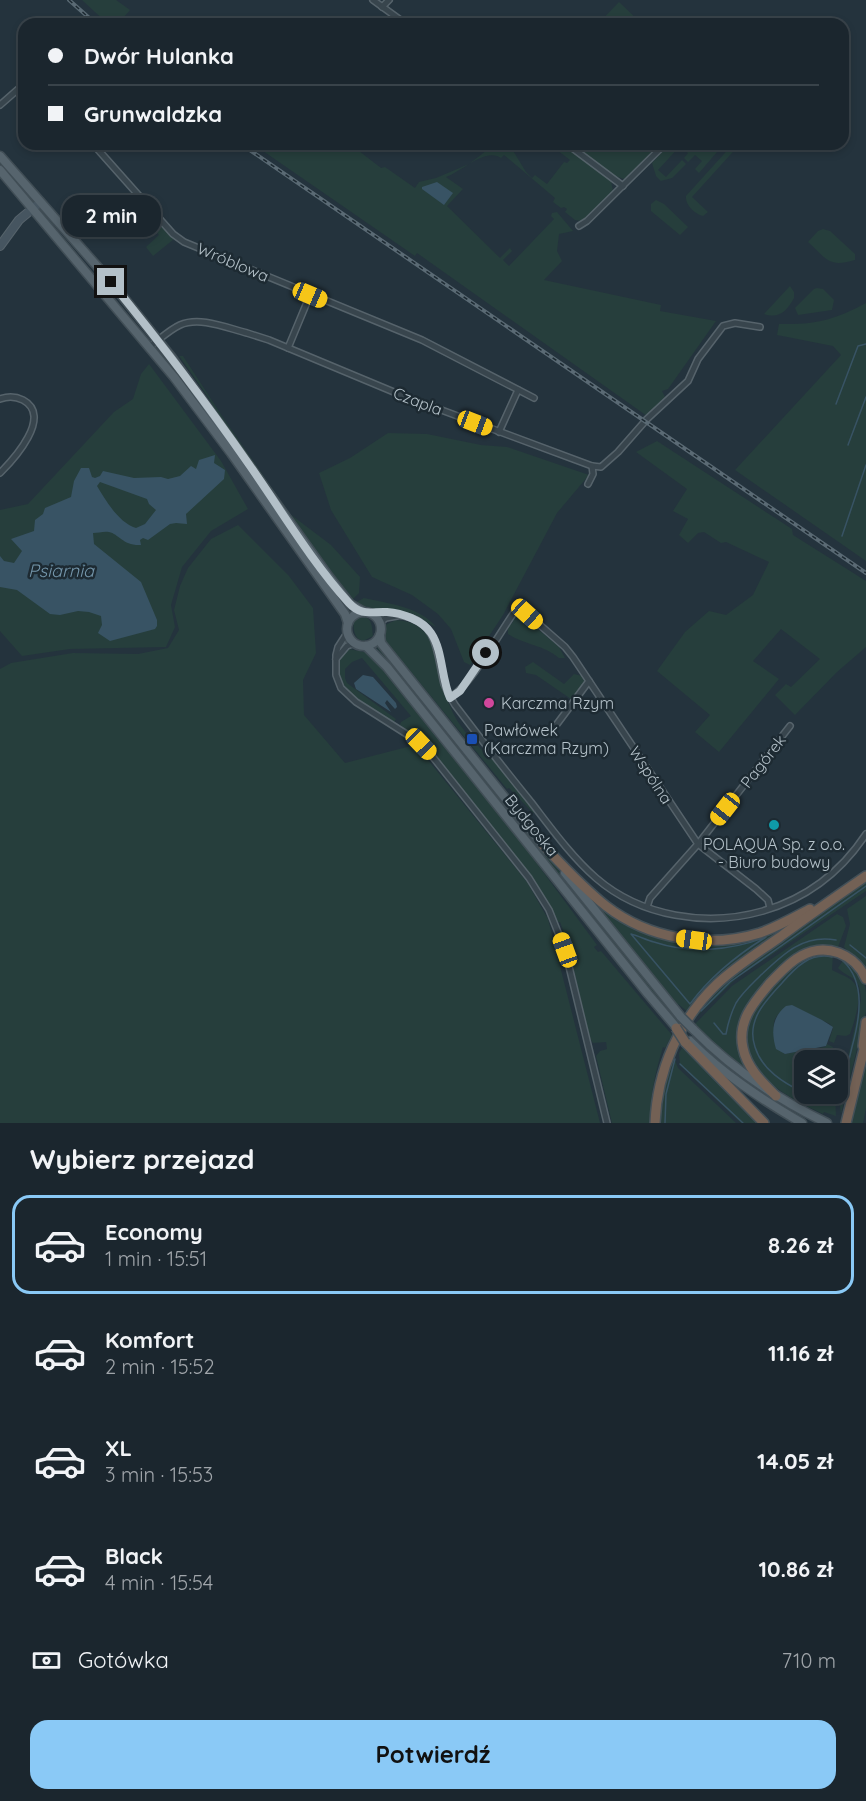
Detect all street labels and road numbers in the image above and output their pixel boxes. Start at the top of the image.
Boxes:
street label: Wróblowa [194,238,272,286]
street label: Czapla [391,383,445,419]
street label: Pagórek [736,730,790,792]
street label: Wspólna [625,742,677,808]
street label: Bydgoska [501,790,563,860]

